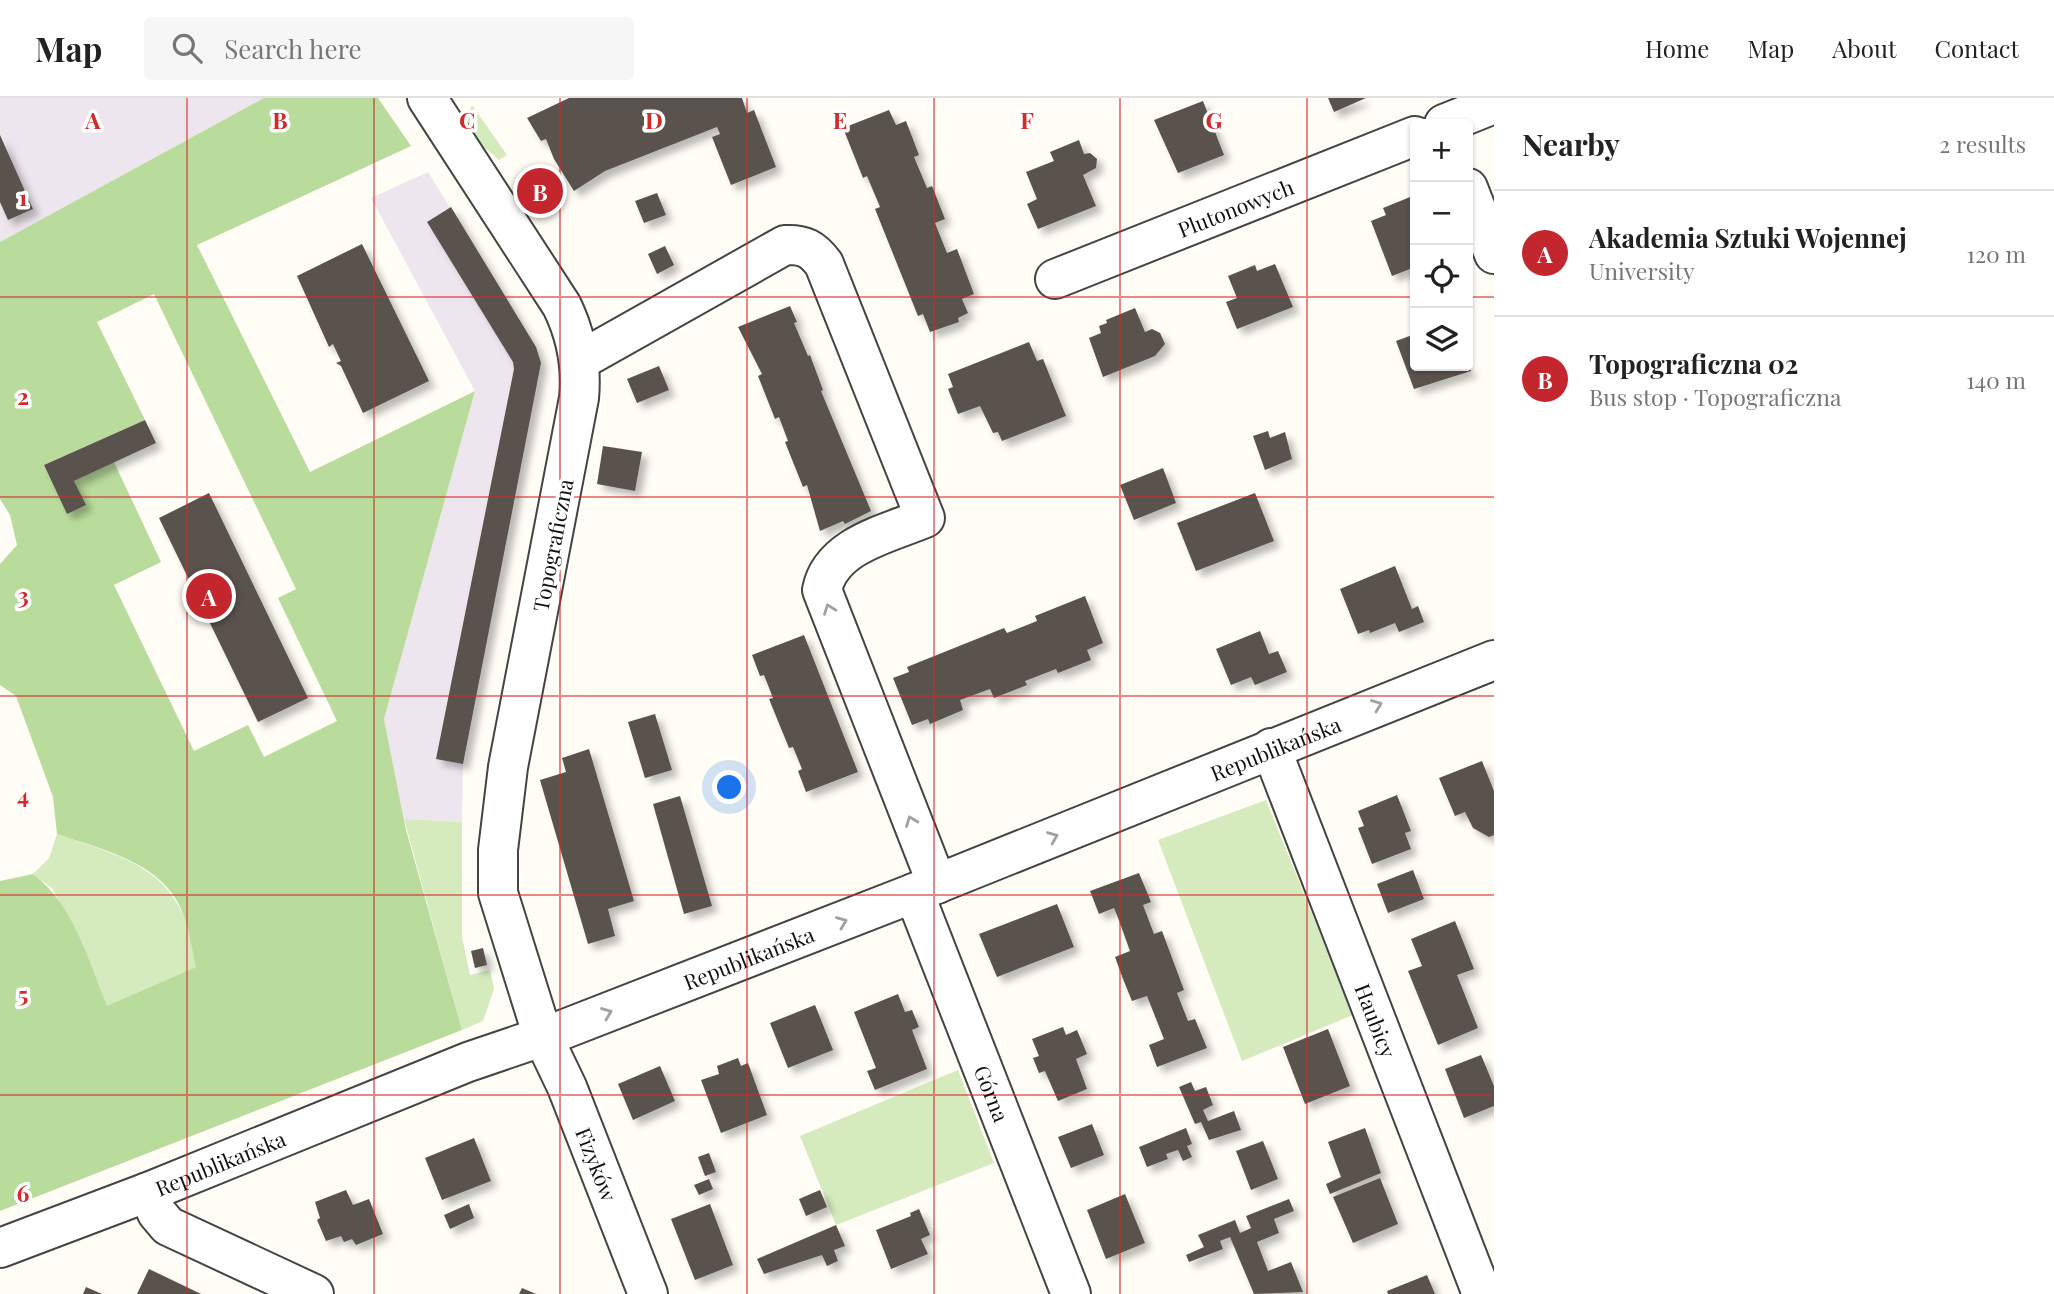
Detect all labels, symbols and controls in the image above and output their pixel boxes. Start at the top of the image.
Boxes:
search box [144,17,634,80]
text: Map [35,26,102,70]
icon: search [168,29,206,67]
text: Search here [224,31,362,66]
text: Home [1645,32,1709,64]
text: Map [1747,32,1794,64]
text: About [1832,32,1896,64]
text: Contact [1934,32,2019,64]
text: A [84,104,101,135]
text: B [272,104,288,135]
text: C [459,104,475,135]
text: D [645,104,663,135]
text: E [833,104,847,135]
text: F [1020,104,1034,135]
text: G [1206,104,1223,135]
map controls [1410,119,1473,371]
button: + [1410,119,1473,182]
text: Nearby [1522,124,1620,164]
text: 2 results [1939,128,2026,159]
pin: B [517,165,563,217]
street label: Plutonowych [1173,172,1298,243]
text: 1 [19,181,28,212]
button: − [1410,182,1473,245]
text: Akademia Sztuki Wojennej [1589,220,1907,255]
text: A [1537,238,1553,269]
text: 120 m [1967,238,2026,269]
button: locate [1410,245,1473,308]
text: University [1589,255,1694,286]
button: layers [1410,308,1473,371]
text: Topograficzna 02 [1589,346,1798,381]
text: B [1537,364,1553,395]
text: 140 m [1966,364,2026,395]
text: 2 [17,380,29,411]
text: Bus stop · Topograficzna [1589,381,1841,412]
street label: Topograficzna [525,476,579,614]
pin: A [186,570,232,622]
text: 3 [17,579,29,610]
one-way arrow [823,603,837,615]
one-way arrow [1371,700,1383,714]
street label: Republikańska [1206,709,1345,787]
your location [712,770,746,804]
text: 4 [17,779,29,810]
one-way arrow [906,815,920,827]
one-way arrow [1046,831,1058,845]
one-way arrow [835,916,847,930]
street label: Republikańska [679,919,818,996]
text: 5 [18,978,28,1009]
street label: Haubicy [1349,979,1403,1062]
one-way arrow [600,1007,612,1021]
street label: Górna [969,1061,1016,1126]
street label: Fizyków [570,1123,624,1206]
street label: Republikańska [151,1124,290,1202]
text: 6 [17,1177,30,1208]

